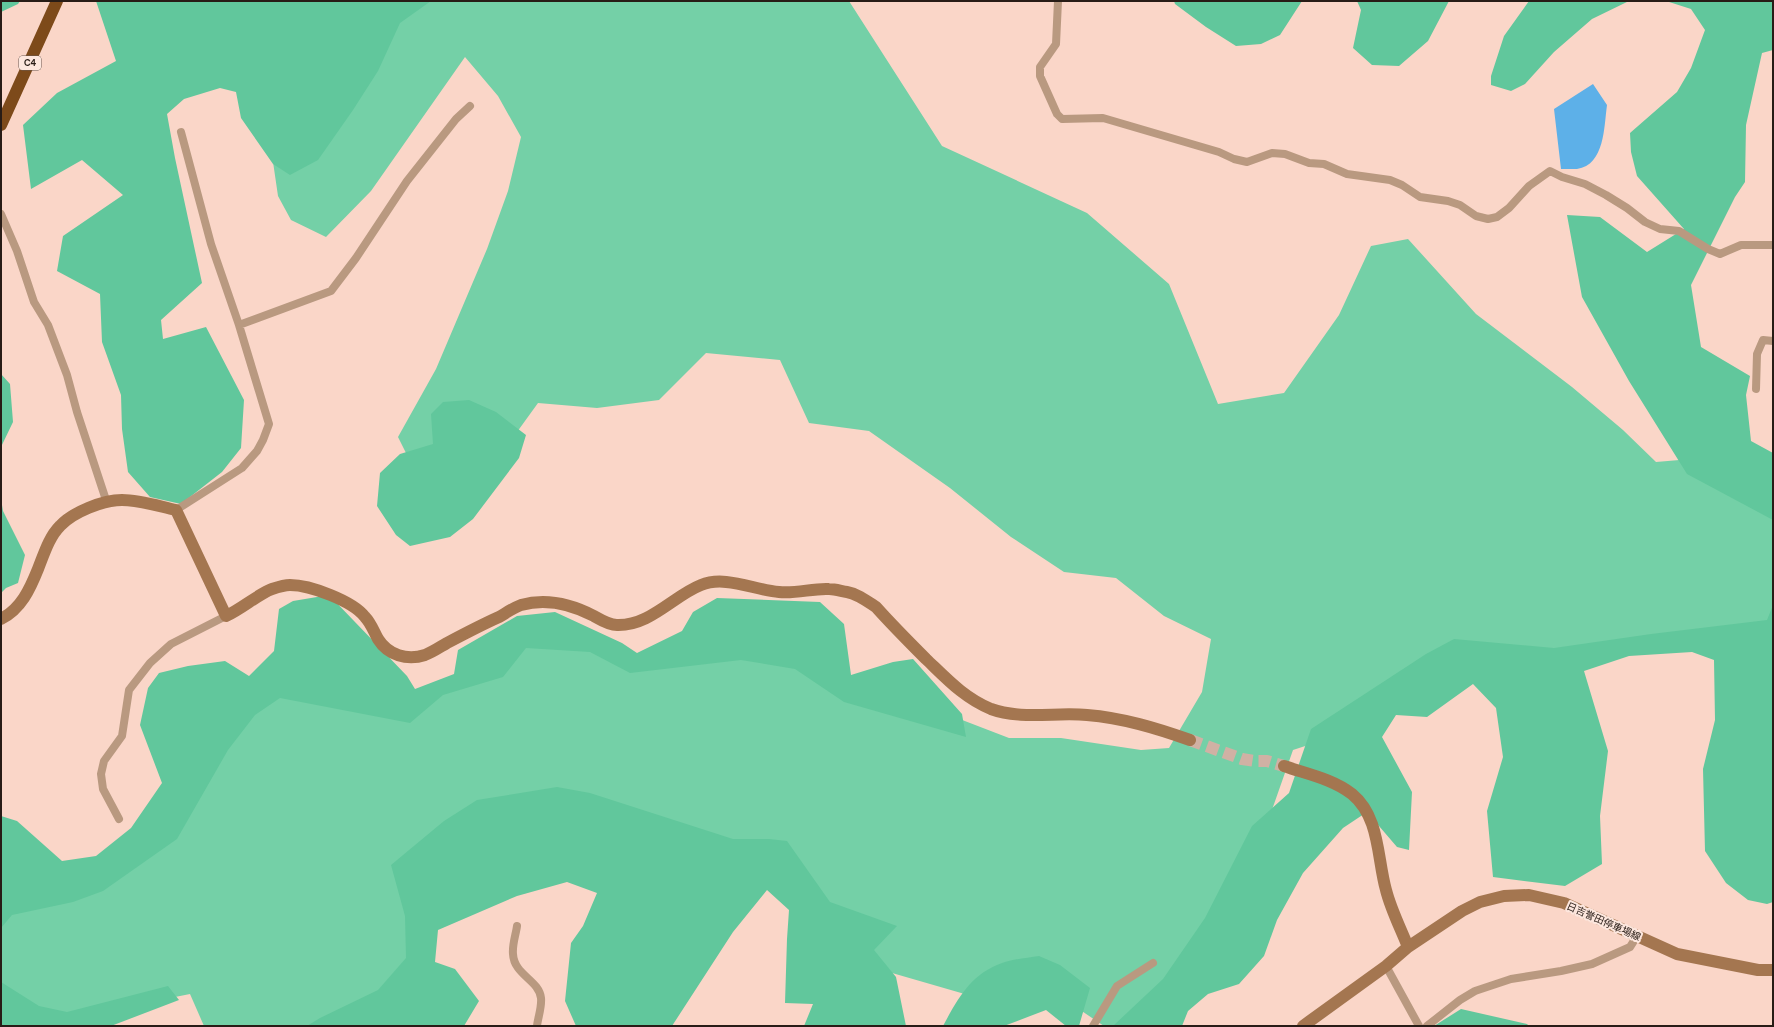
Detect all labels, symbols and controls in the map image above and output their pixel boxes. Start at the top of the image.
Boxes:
road number: C4 [19,56,41,70]
street label: 日吉誉田停車場線 [1565,899,1643,944]

